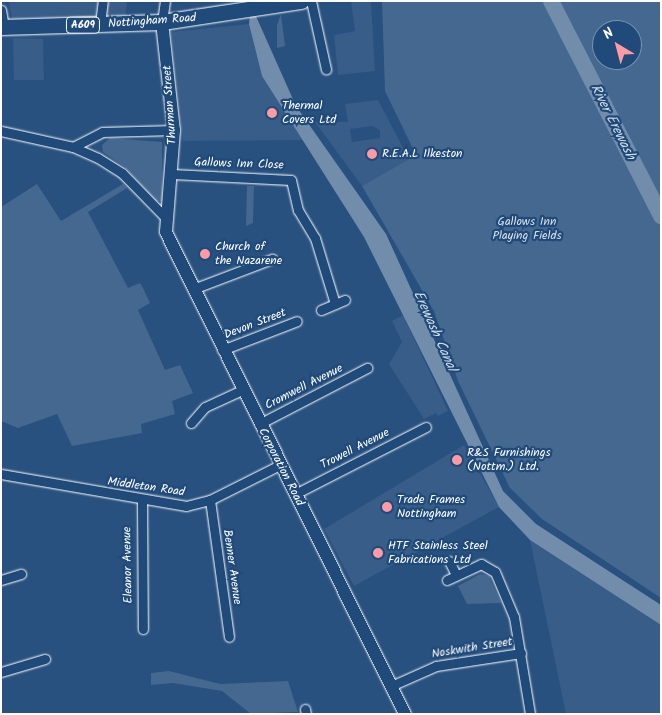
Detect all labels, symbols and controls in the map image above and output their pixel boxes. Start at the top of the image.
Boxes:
street label: Nottingham Road [107,11,197,31]
road number: A609 [66,16,100,34]
north arrow [592,20,642,70]
text: N [598,22,619,45]
street label: Thurman Street [160,65,180,145]
water label: River Erewash [587,81,639,163]
place label: Thermal Covers Ltd [282,99,336,127]
marker: Thermal Covers Ltd [266,107,278,119]
place label: R.E.A.L Ilkeston [382,147,462,161]
marker: R.E.A.L Ilkeston [366,148,378,160]
street label: Gallows Inn Close [194,155,284,173]
park label: Gallows Inn Playing Fields [492,215,562,243]
place label: Church of the Nazarene [215,240,282,268]
marker: Church of the Nazarene [199,248,211,260]
water label: Erewash Canal [410,288,460,374]
street label: Devon Street [222,306,288,342]
street label: Cromwell Avenue [263,361,345,413]
street label: Trowell Avenue [318,425,392,473]
street label: Corporation Road [255,426,307,508]
place label: R&S Furnishings (Nottm.) Ltd. [467,446,551,474]
marker: R&S Furnishings (Nottm.) Ltd. [451,454,463,466]
street label: Middleton Road [106,474,186,500]
place label: Trade Frames Nottingham [397,493,465,521]
marker: Trade Frames Nottingham [381,501,393,513]
street label: Eleanor Avenue [120,526,136,604]
street label: Benner Avenue [220,529,244,605]
place label: HTF Stainless Steel Fabrications Ltd [388,539,488,567]
marker: HTF Stainless Steel Fabrications Ltd [372,547,384,559]
street label: Noskwith Street [431,635,513,661]

